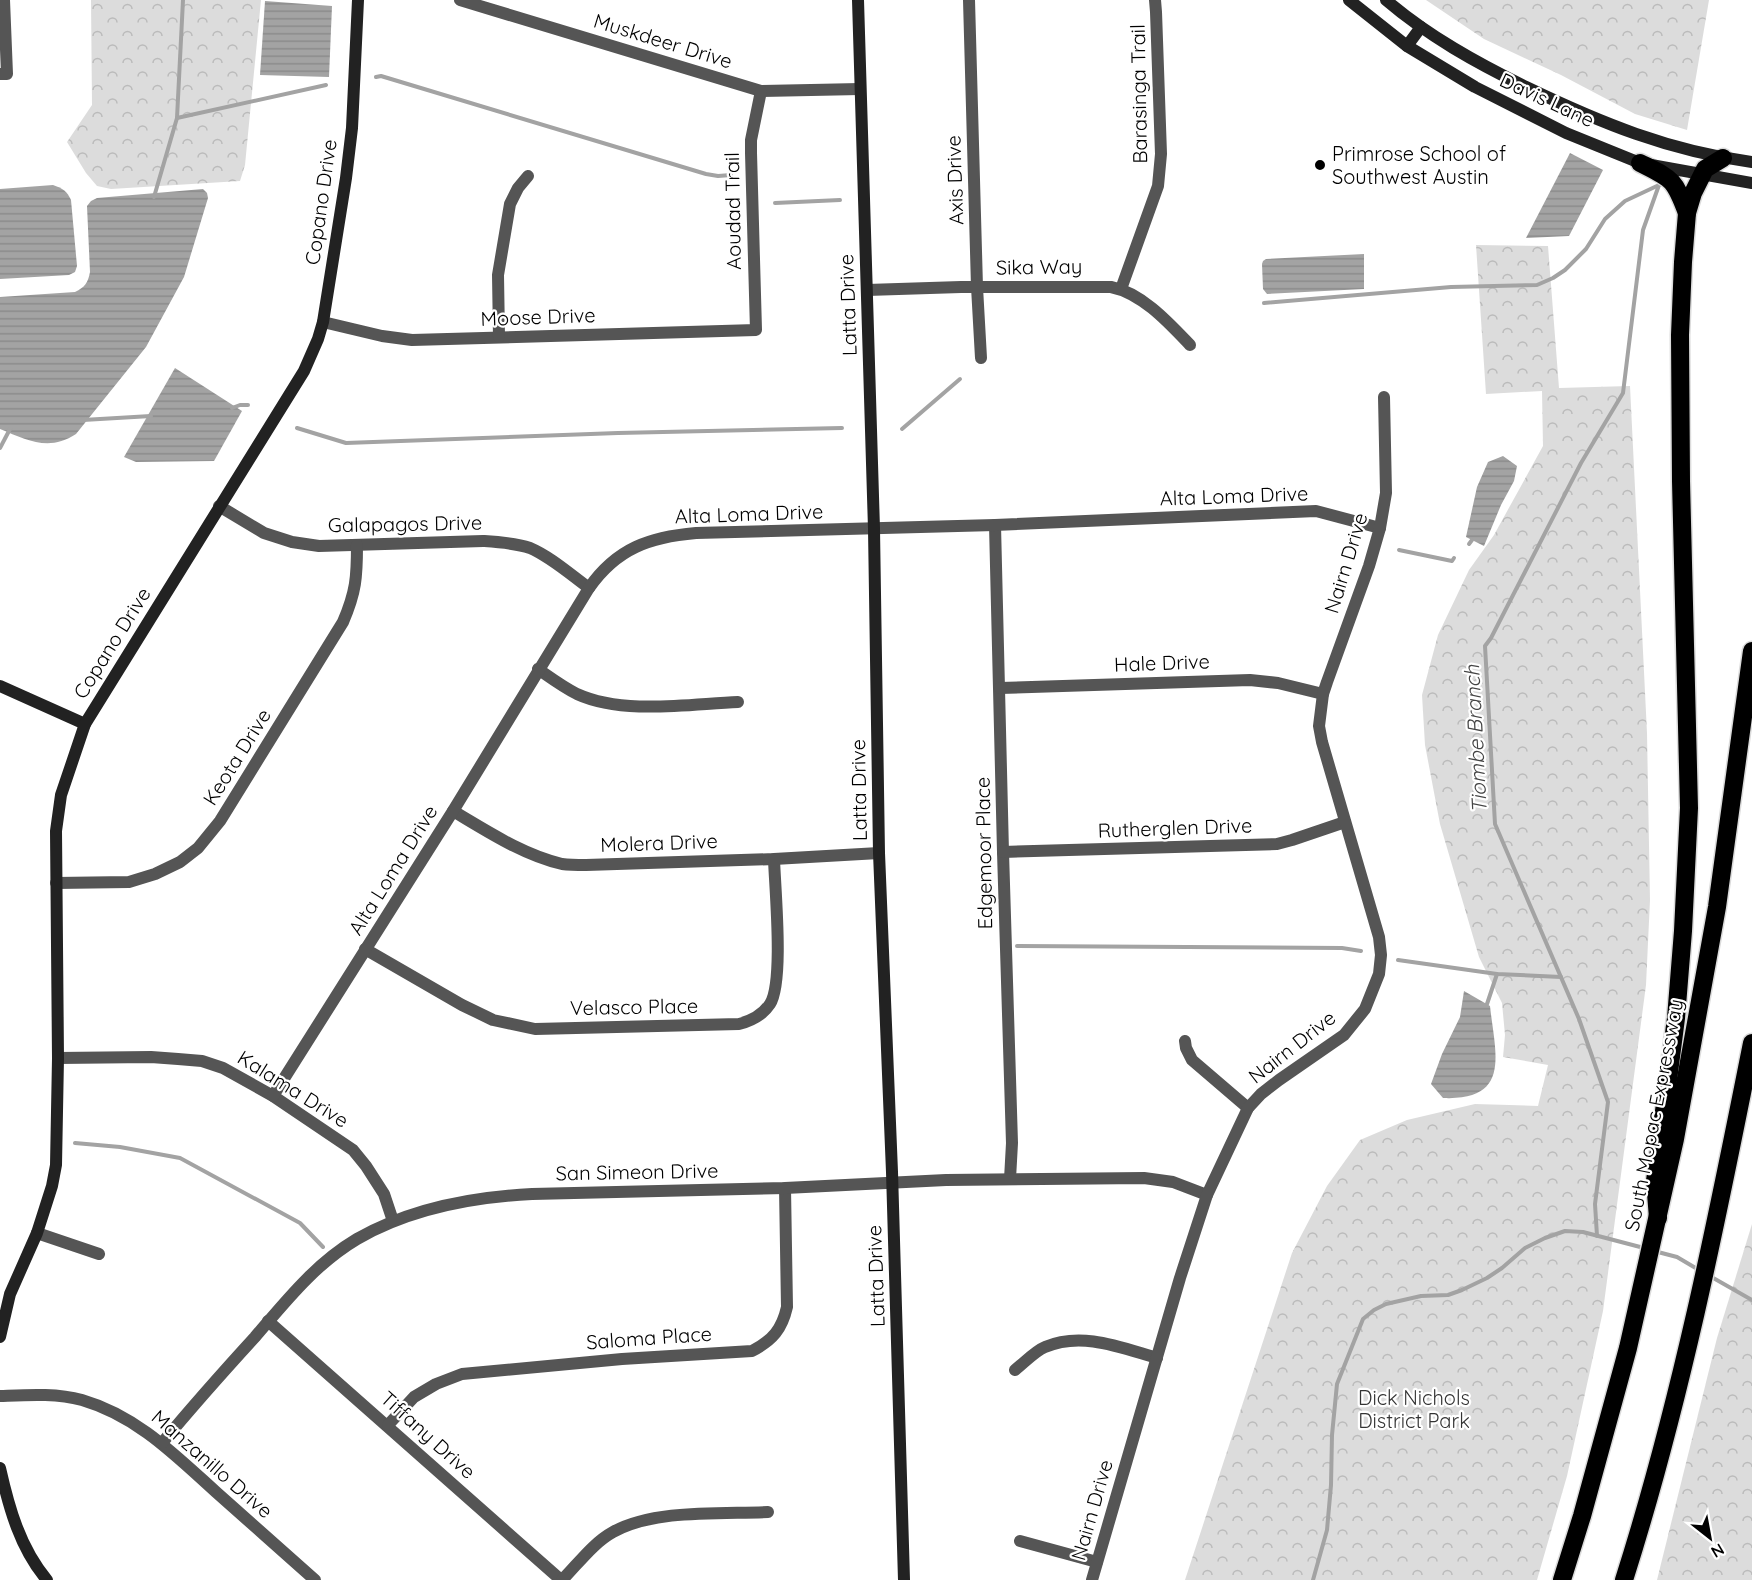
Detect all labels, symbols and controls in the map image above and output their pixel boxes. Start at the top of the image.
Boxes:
street label: Muskdeer Drive [591,8,735,73]
street label: Barasinga Trail [1125,24,1152,164]
street label: Davis Lane [1496,67,1599,132]
street label: Axis Drive [940,135,969,225]
street label: Copano Drive [299,137,342,266]
place label: Primrose School of Southwest Austin [1332,141,1506,189]
street label: Aoudad Trail [719,152,746,270]
marker: Primrose School of Southwest Austin [1313,158,1327,172]
street label: Sika Way [996,253,1082,280]
street label: Latta Drive [833,254,862,356]
street label: Moose Drive [480,302,596,331]
street label: Alta Loma Drive [1159,480,1309,511]
street label: Alta Loma Drive [674,498,824,529]
street label: Galapagos Drive [328,510,482,537]
street label: Nairn Drive [1318,510,1373,616]
street label: Copano Drive [67,582,156,703]
street label: Hale Drive [1114,648,1210,677]
water label: Tiombe Branch [1458,663,1492,814]
street label: Keota Drive [197,704,276,810]
street label: Latta Drive [845,739,872,841]
street label: Edgemoor Place [970,776,997,930]
street label: Alta Loma Drive [343,800,443,939]
street label: Rutherglen Drive [1097,812,1253,843]
street label: Molera Drive [600,828,718,857]
street label: Velasco Place [570,993,698,1020]
street label: South Mopac Expressway [1619,997,1688,1233]
street label: Nairn Drive [1243,1005,1340,1088]
street label: Kalama Drive [233,1045,353,1133]
street label: San Simeon Drive [555,1158,719,1185]
street label: Latta Drive [861,1225,890,1327]
street label: Saloma Place [585,1321,713,1354]
street label: Tiffany Drive [376,1385,481,1484]
park label: Dick Nichols District Park [1358,1385,1470,1433]
street label: Manzanillo Drive [147,1404,278,1523]
street label: Nairn Drive [1065,1457,1118,1563]
north arrow [1680,1508,1740,1568]
text: N [1708,1539,1728,1562]

